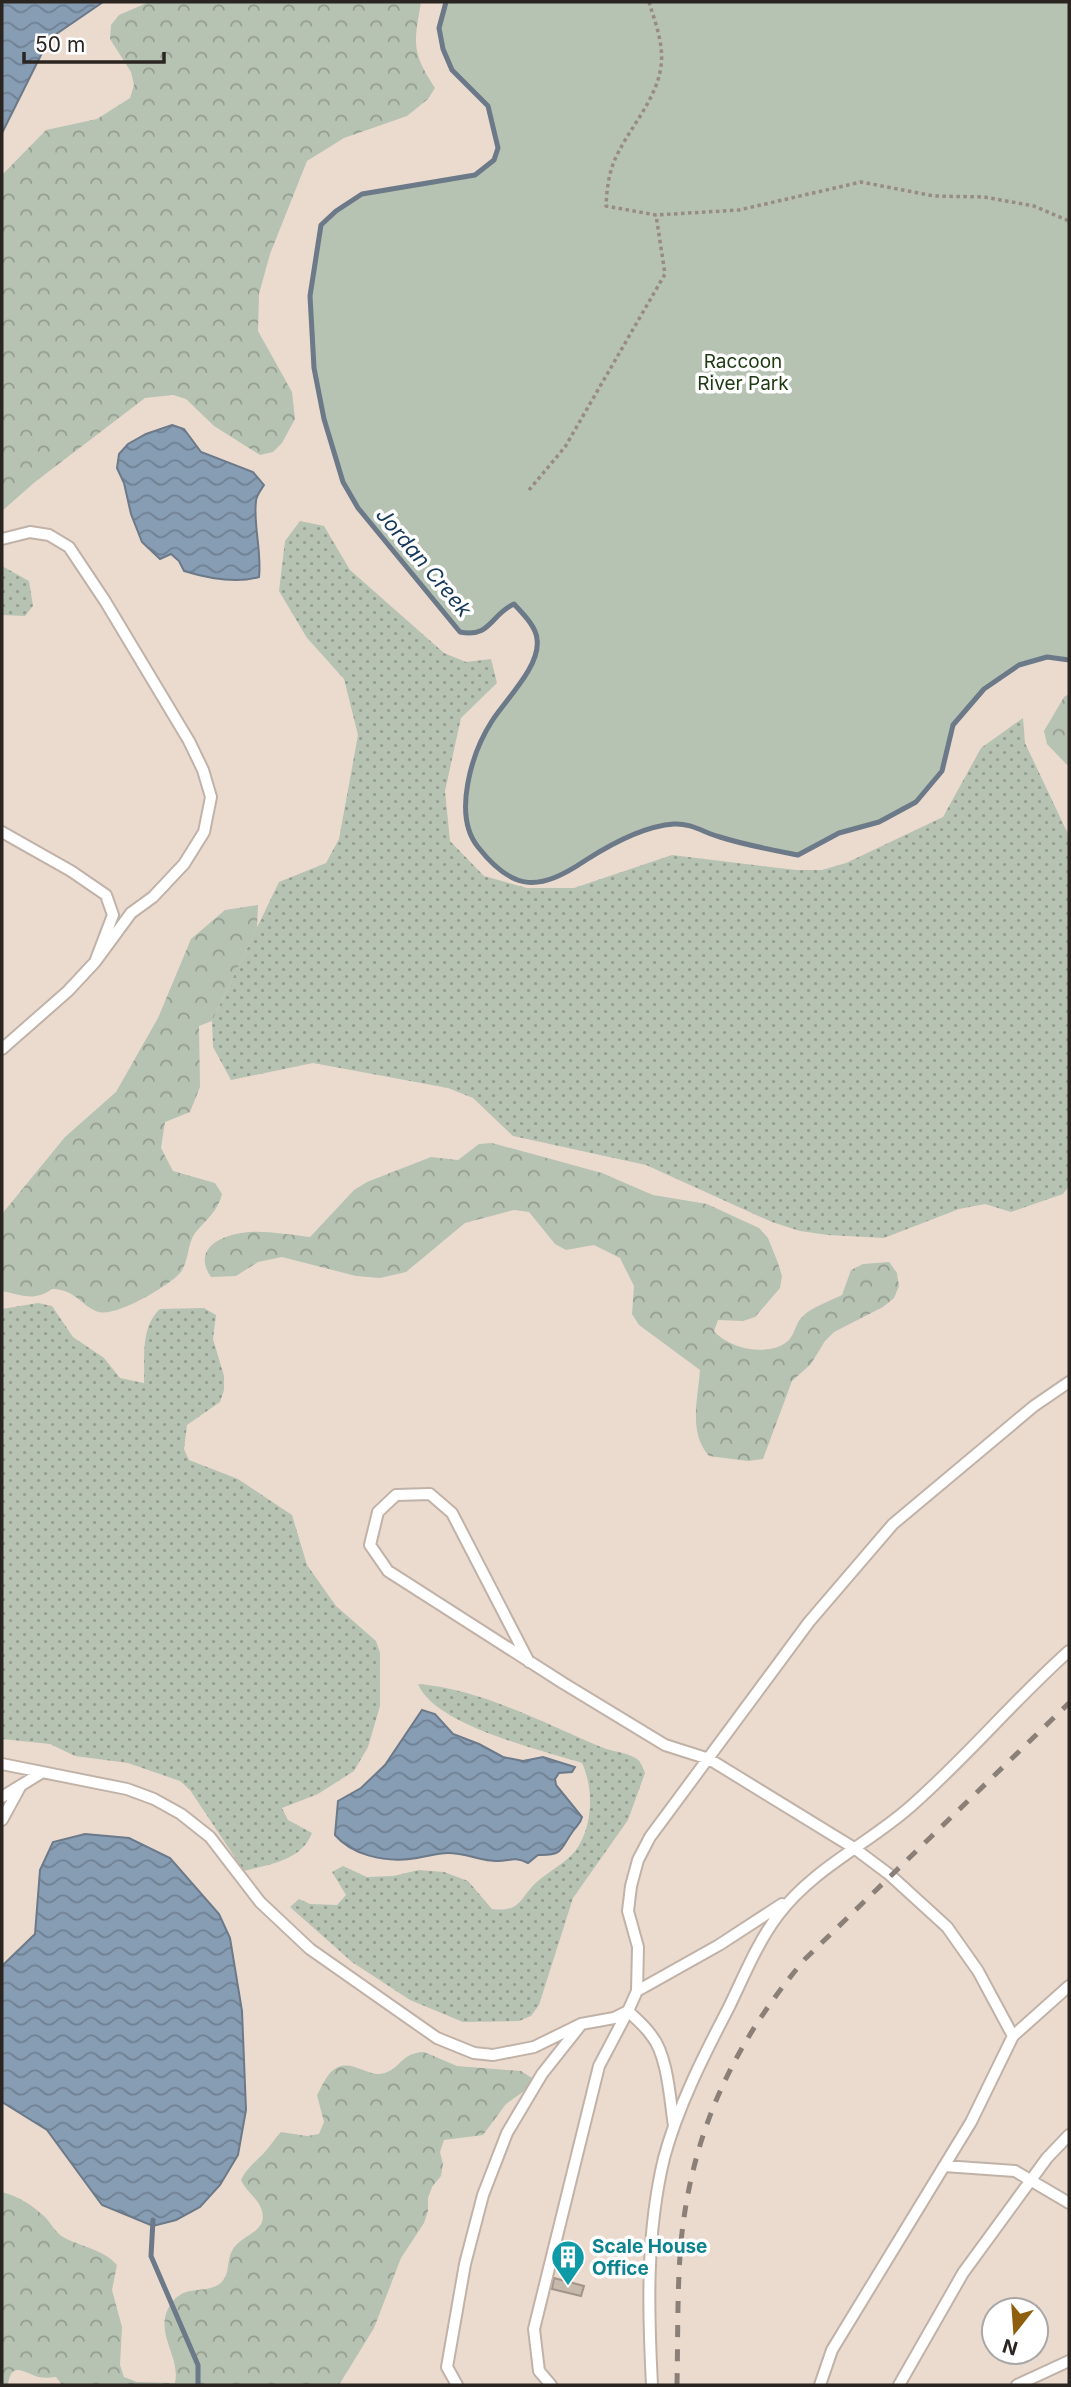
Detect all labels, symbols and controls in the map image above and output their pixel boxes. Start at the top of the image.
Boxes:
scale bar [24,21,164,65]
text: 50 m [35,32,85,57]
park label: Raccoon River Park [697,350,789,395]
water label: Jordan Creek [371,502,477,622]
place label: Scale House Office [592,2235,707,2280]
building icon: Scale House Office [549,2238,587,2287]
north arrow [980,2296,1050,2366]
text: N [1000,2334,1020,2360]

